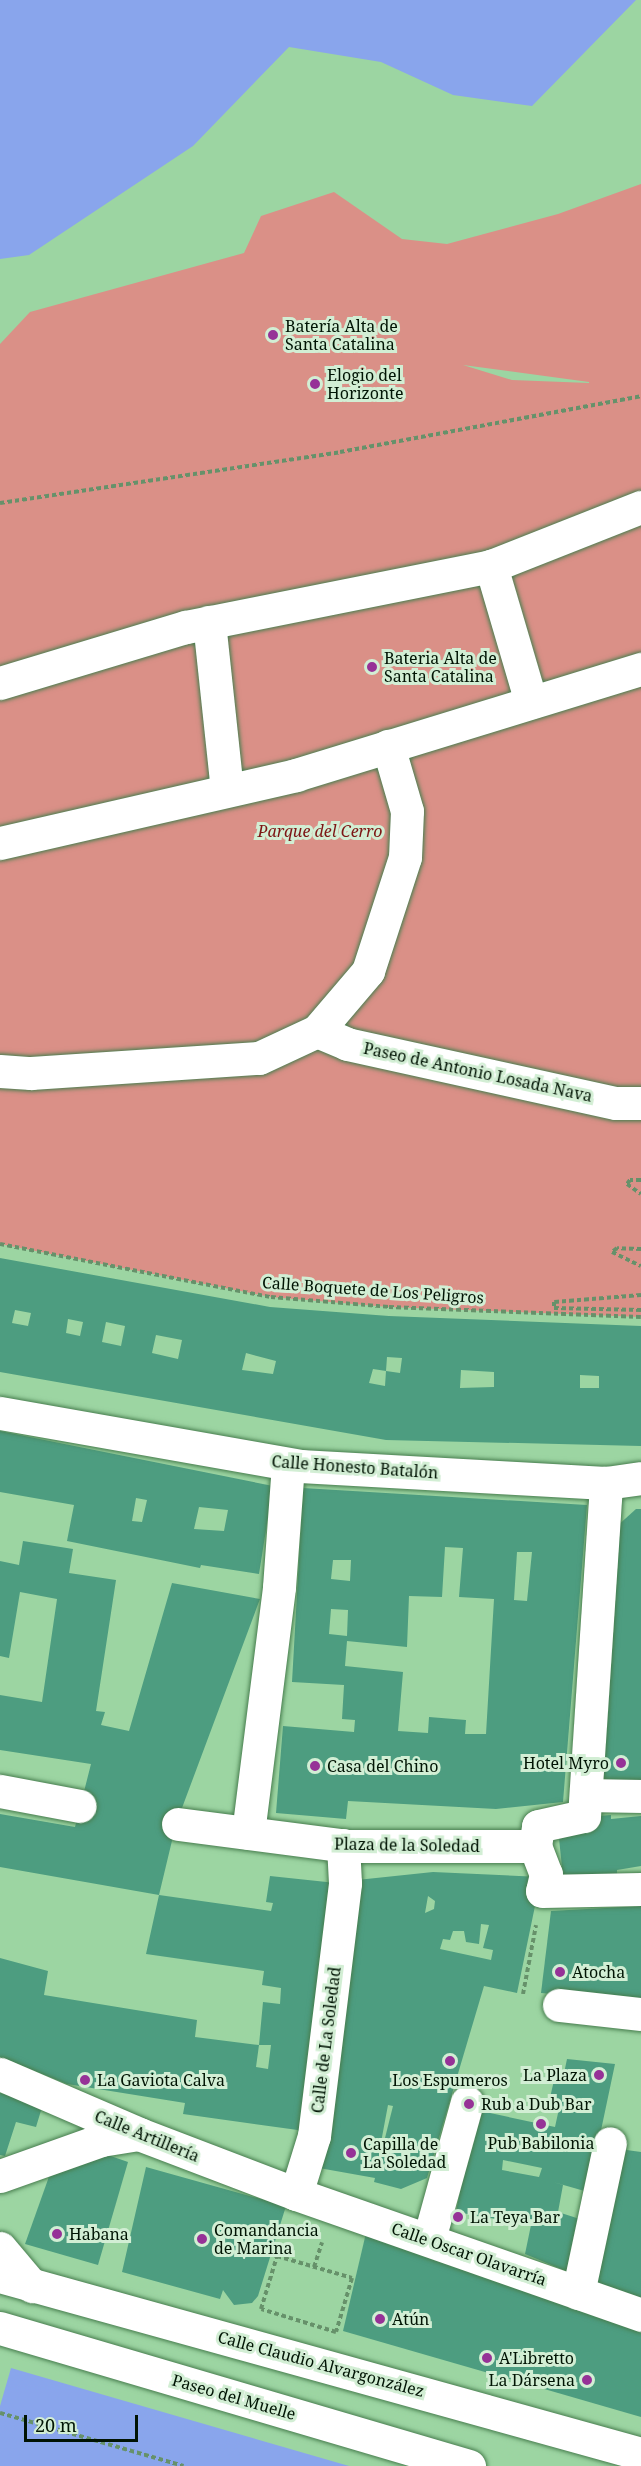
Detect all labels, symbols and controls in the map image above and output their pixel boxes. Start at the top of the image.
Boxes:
place label: Batería Alta de Santa Catalina [285,316,398,354]
marker: Batería Alta de Santa Catalina [266,328,280,342]
place label: Elogio del Horizonte [327,365,403,403]
marker: Elogio del Horizonte [308,377,322,391]
place label: Bateria Alta de Santa Catalina [384,648,497,686]
marker: Bateria Alta de Santa Catalina [365,660,379,674]
park label: Parque del Cerro [258,821,382,841]
street label: Paseo de Antonio Losada Nava [362,1038,594,1106]
street label: Calle Boquete de Los Peligros [262,1273,484,1307]
street label: Calle Honesto Batalón [271,1452,439,1482]
place label: Hotel Myro [523,1753,609,1773]
place label: Casa del Chino [327,1756,438,1776]
marker: Hotel Myro [614,1756,628,1770]
marker: Casa del Chino [308,1759,322,1773]
street label: Plaza de la Soledad [334,1834,480,1856]
place label: Atocha [572,1962,625,1982]
marker: Atocha [553,1965,567,1979]
street label: Calle de La Soledad [307,1966,345,2114]
marker: Los Espumeros [443,2054,457,2068]
place label: La Plaza [523,2065,587,2085]
marker: La Plaza [592,2068,606,2082]
place label: La Gaviota Calva [97,2070,225,2090]
place label: Los Espumeros [392,2070,508,2090]
marker: La Gaviota Calva [78,2073,92,2087]
place label: Rub a Dub Bar [481,2094,592,2114]
marker: Rub a Dub Bar [462,2097,476,2111]
street label: Calle Artillería [92,2106,202,2166]
marker: Pub Babilonia [534,2117,548,2131]
place label: Pub Babilonia [488,2133,594,2153]
place label: Capilla de La Soledad [363,2134,446,2172]
marker: Capilla de La Soledad [344,2146,358,2160]
place label: La Teya Bar [470,2207,560,2227]
marker: La Teya Bar [451,2210,465,2224]
street label: Calle Oscar Olavarría [389,2218,549,2290]
place label: Comandancia de Marina [214,2220,319,2258]
place label: Habana [69,2224,129,2244]
marker: Habana [50,2227,64,2241]
marker: Comandancia de Marina [195,2232,209,2246]
place label: Atún [392,2309,429,2329]
marker: Atún [373,2312,387,2326]
street label: Calle Claudio Alvargonzález [216,2327,426,2401]
place label: A'Libretto [499,2348,574,2368]
marker: A'Libretto [480,2351,494,2365]
street label: Paseo del Muelle [170,2370,298,2424]
place label: La Dársena [489,2370,575,2390]
marker: La Dársena [580,2373,594,2387]
scale bar [27,2403,141,2441]
text: 20 m [35,2413,77,2437]

